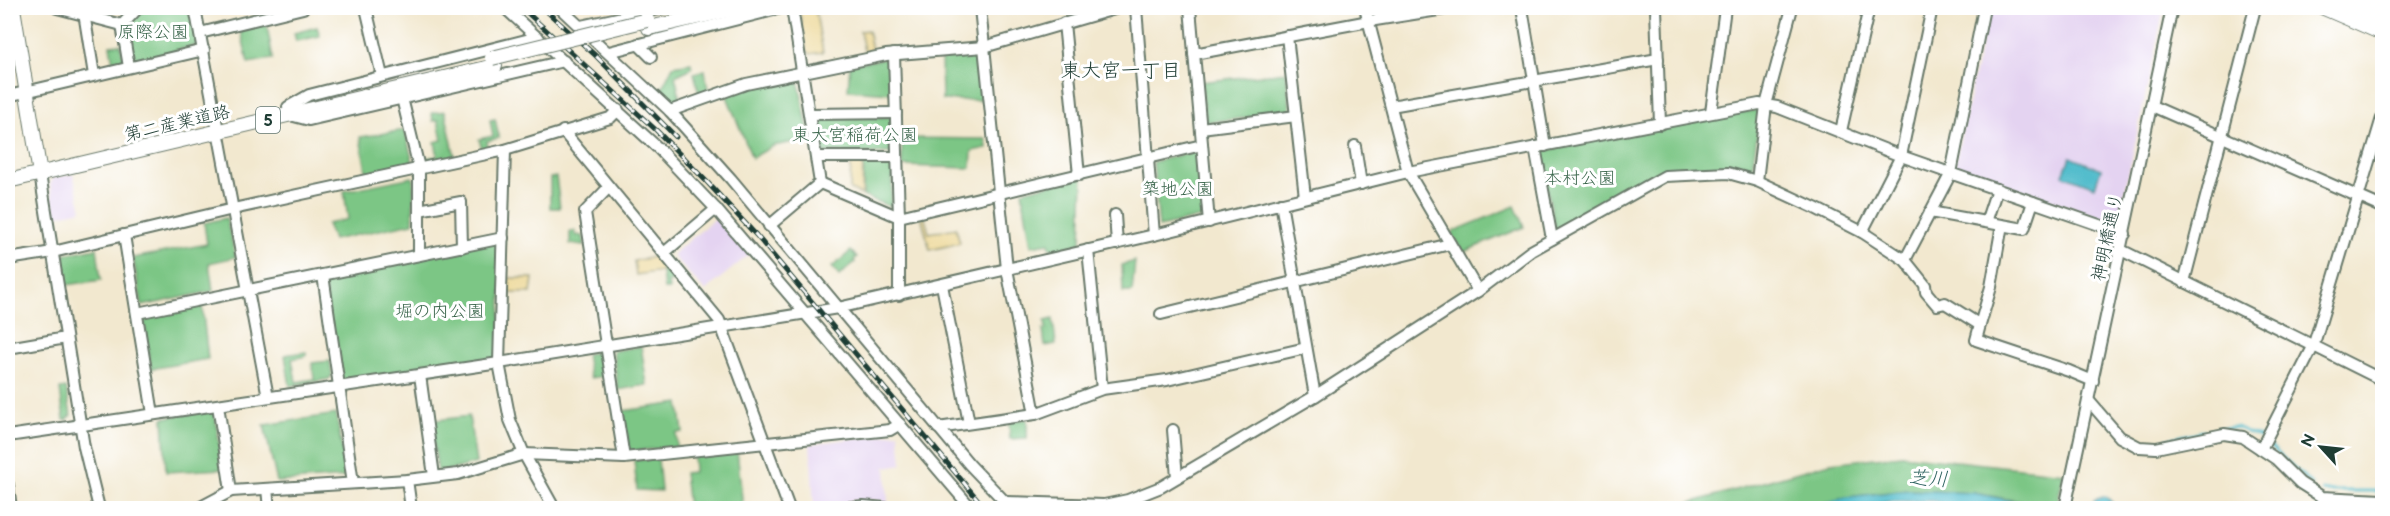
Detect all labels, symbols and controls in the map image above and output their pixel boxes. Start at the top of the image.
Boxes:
park label: 原際公園 [117,22,189,43]
district label: 東大宮一丁目 [1061,59,1181,83]
street label: 第二産業道路 [122,101,232,146]
road number: 5 [256,107,280,133]
park label: 東大宮稲荷公園 [792,125,918,146]
park label: 本村公園 [1544,168,1616,189]
park label: 築地公園 [1142,179,1214,200]
street label: 神明橋通り [2088,191,2127,283]
park label: 堀の内公園 [395,301,485,322]
north arrow [2291,417,2351,477]
text: N [2298,431,2320,451]
water label: 芝川 [1907,466,1949,492]

